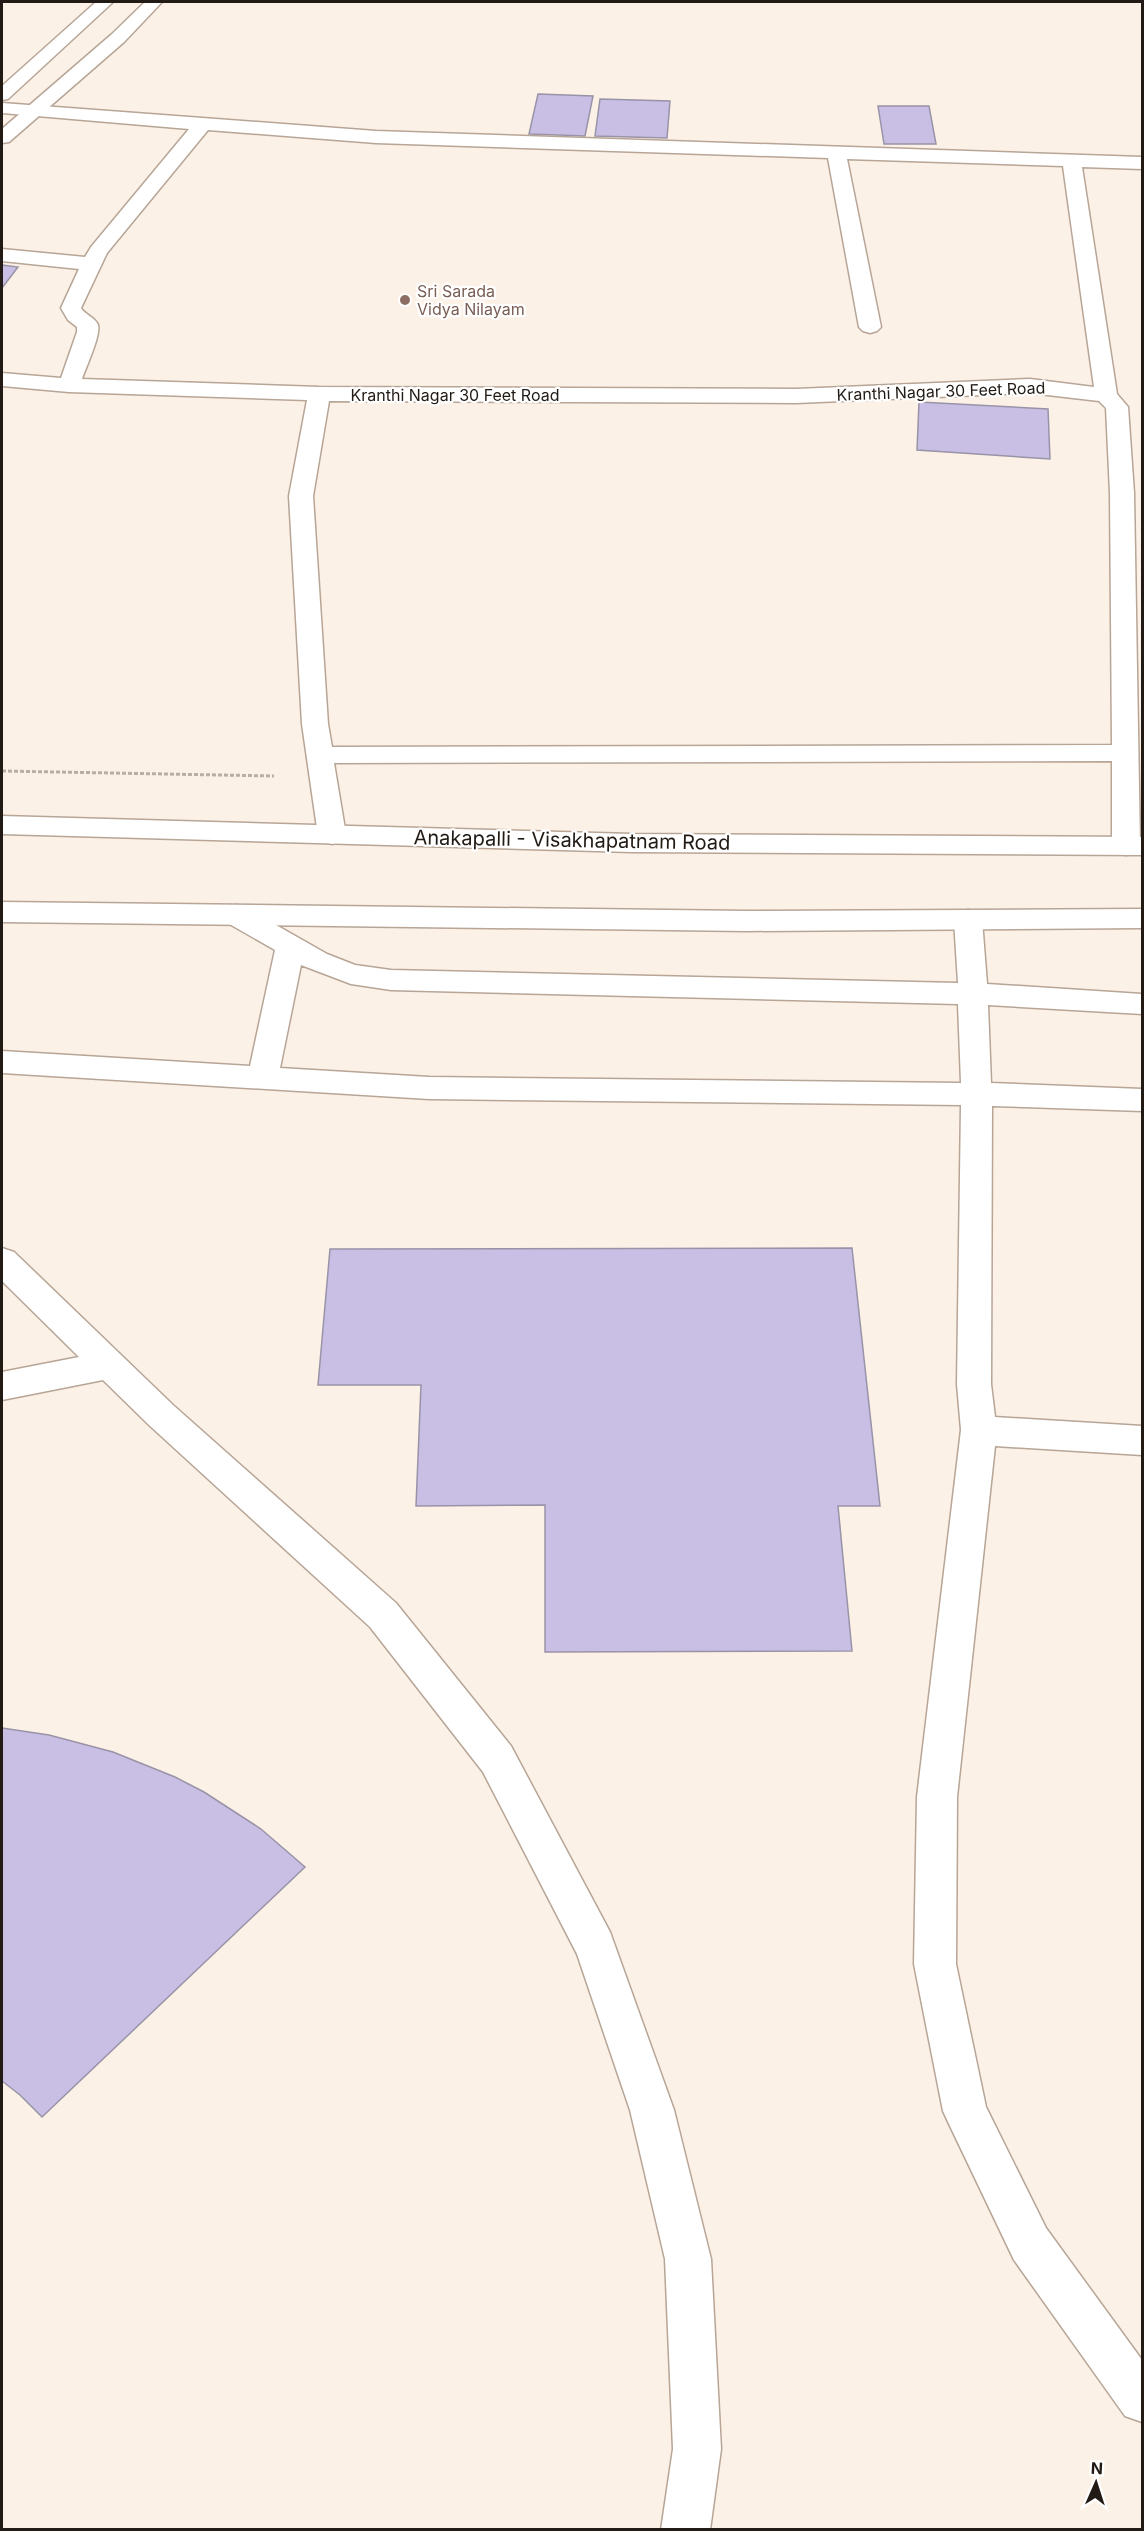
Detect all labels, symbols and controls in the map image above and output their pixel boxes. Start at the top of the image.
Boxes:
place label: Sri Sarada Vidya Nilayam [417,281,525,319]
marker: Sri Sarada Vidya Nilayam [398,293,412,307]
street label: Kranthi Nagar 30 Feet Road [836,377,1046,405]
street label: Kranthi Nagar 30 Feet Road [351,385,559,405]
street label: Anakapalli - Visakhapatnam Road [413,825,731,855]
north arrow [1066,2453,1126,2513]
text: N [1090,2458,1103,2478]

